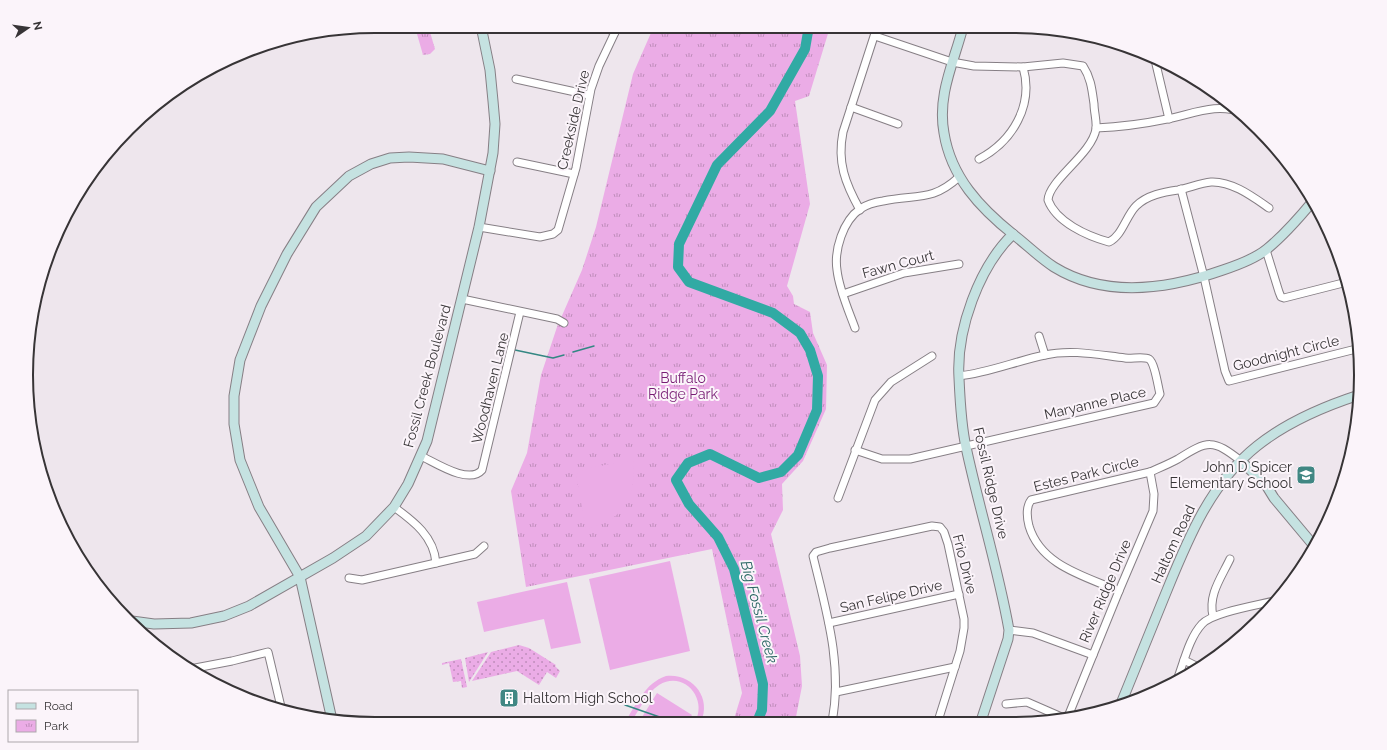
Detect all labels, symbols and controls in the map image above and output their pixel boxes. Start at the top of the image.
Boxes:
north arrow [8,8,48,48]
text: N [30,20,45,31]
street label: Creekside Drive [554,69,592,171]
street label: Fawn Court [860,247,936,281]
street label: Fossil Creek Boulevard [400,303,454,449]
street label: Woodhaven Lane [468,331,512,445]
street label: Goodnight Circle [1231,332,1341,374]
park label: Buffalo Ridge Park [648,370,719,402]
street label: Maryanne Place [1043,384,1147,422]
street label: Fossil Ridge Drive [970,426,1012,540]
street label: Estes Park Circle [1032,453,1140,495]
place label: John D Spicer Elementary School [1169,459,1292,491]
school or university icon: John D Spicer Elementary School [1295,464,1317,486]
street label: Haltom Road [1148,502,1198,586]
street label: Frio Drive [950,532,980,596]
street label: River Ridge Drive [1076,537,1134,645]
water label: Big Fossil Creek [737,559,781,665]
street label: San Felipe Drive [838,576,944,616]
building icon: Haltom High School [498,687,520,709]
legend [8,690,138,742]
place label: Haltom High School [523,690,653,706]
text: Road [44,699,73,713]
text: Park [44,719,69,733]

